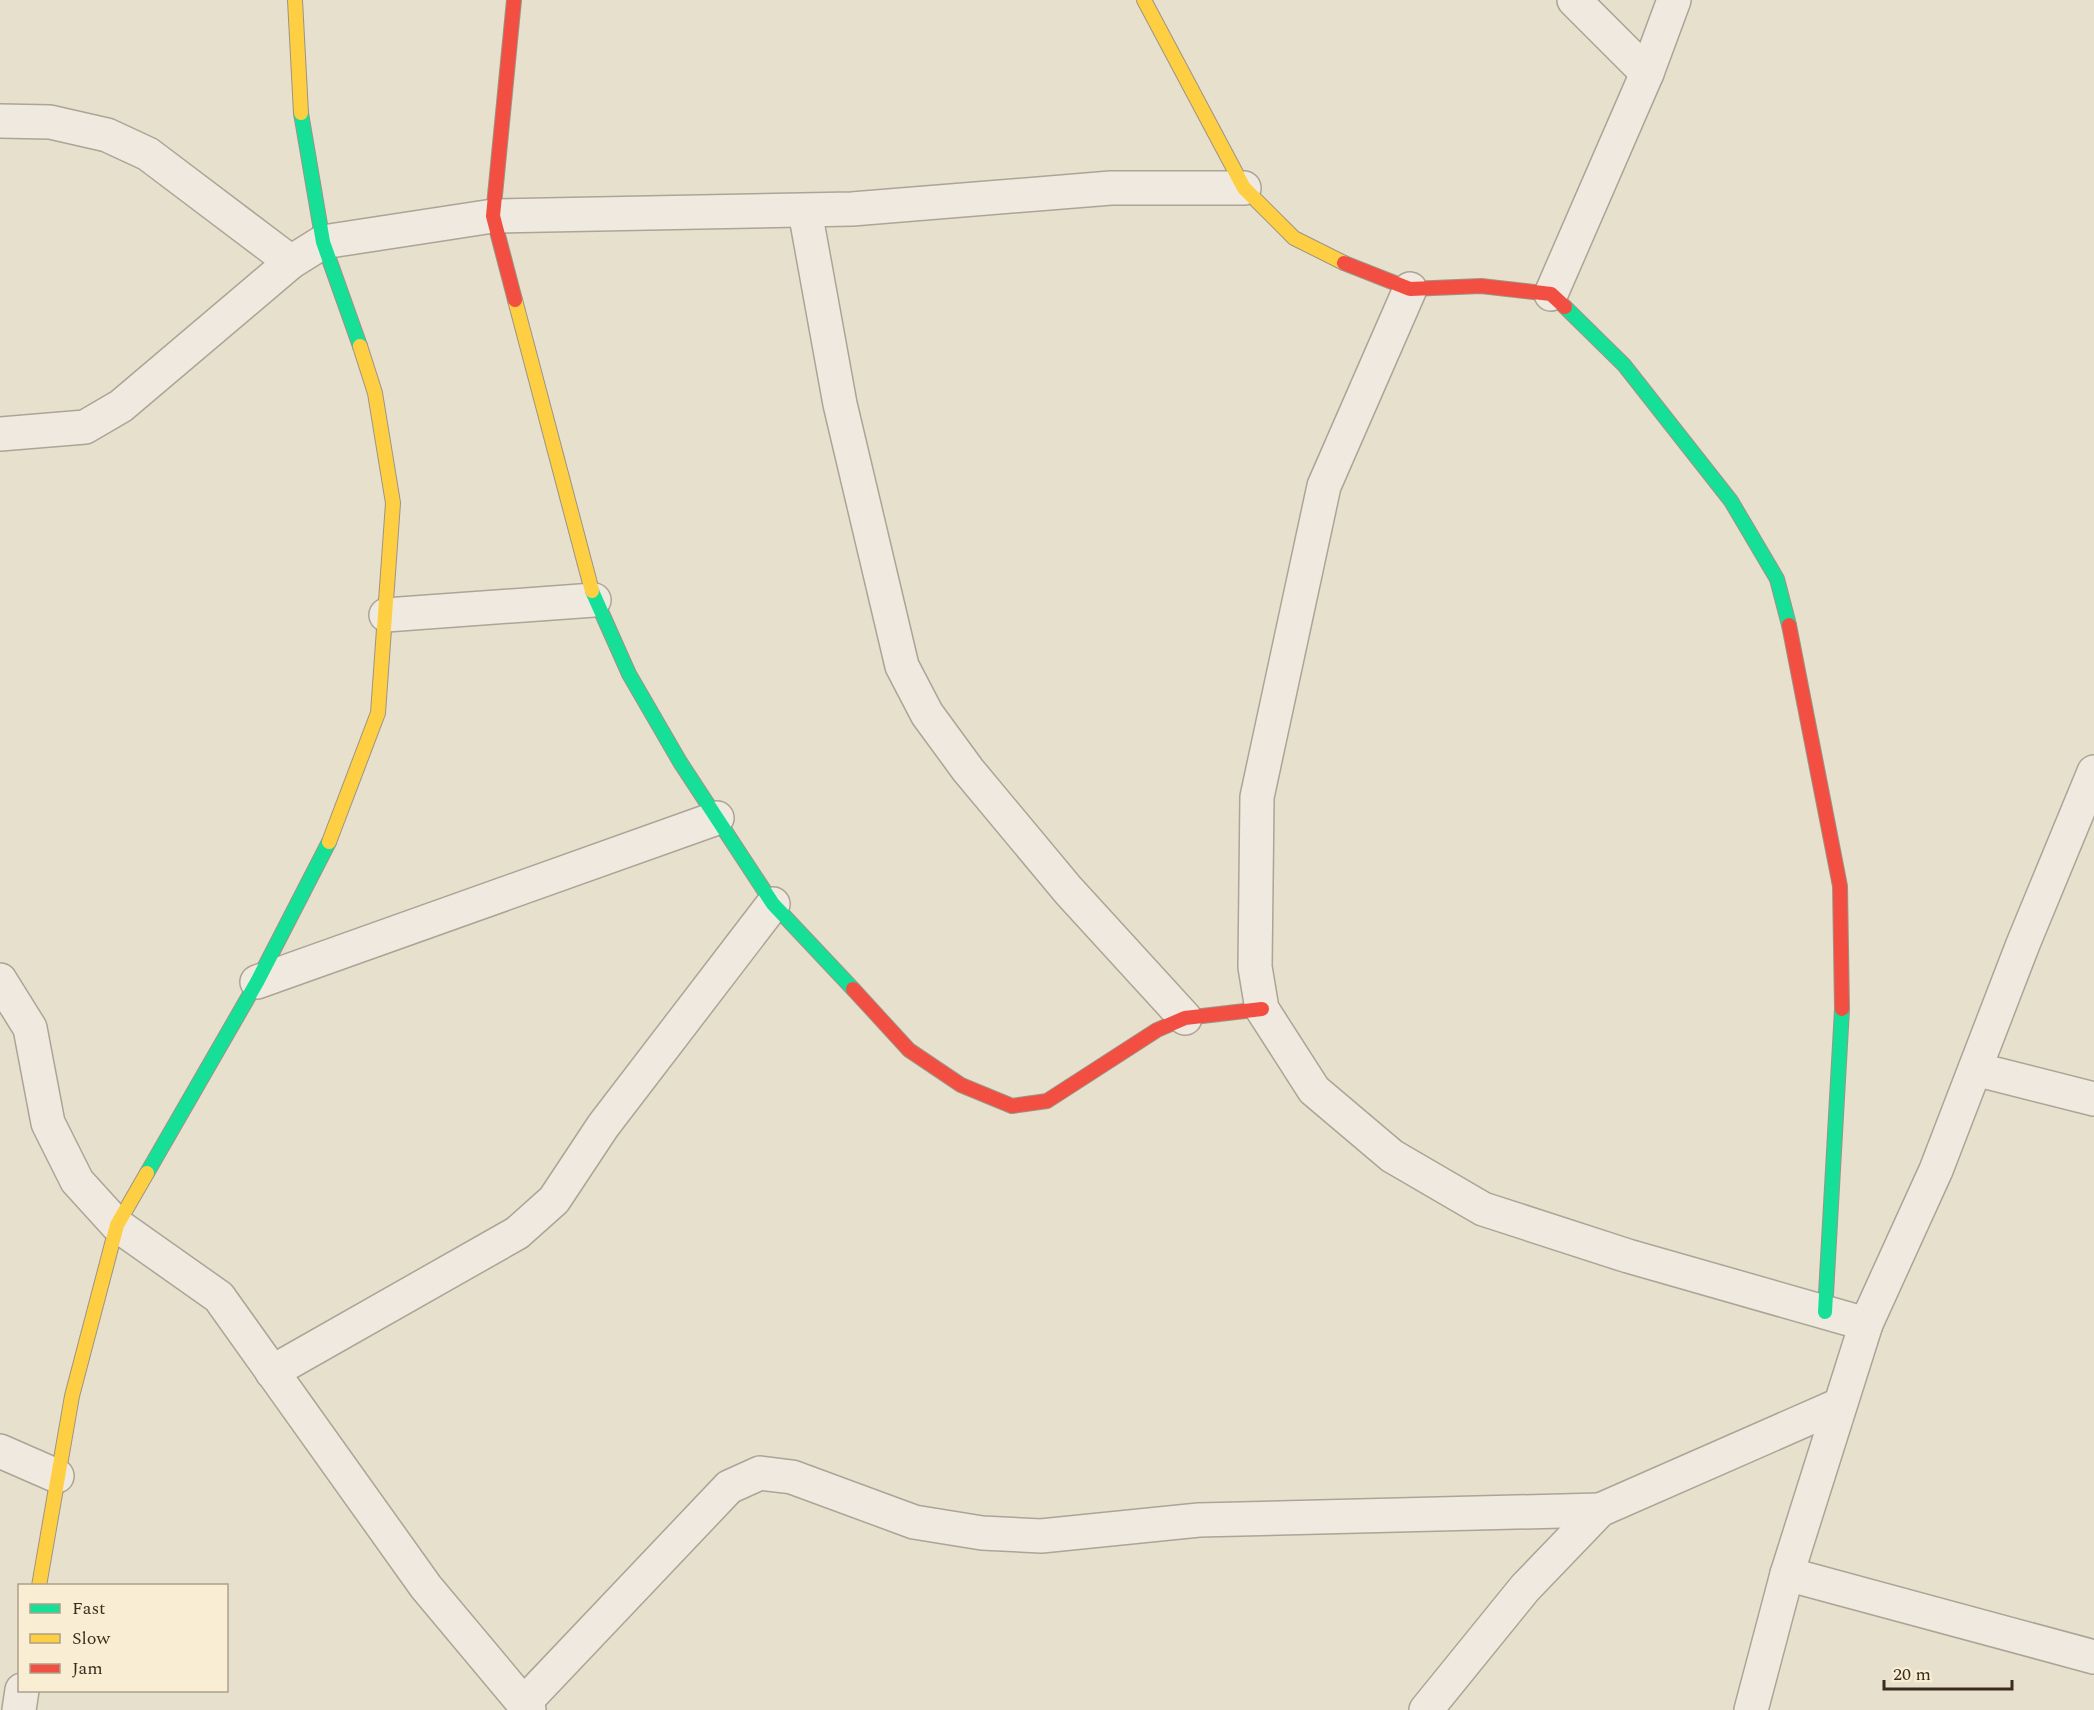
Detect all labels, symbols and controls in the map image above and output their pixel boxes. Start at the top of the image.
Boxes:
legend [18,1584,228,1692]
text: Fast [72,1595,105,1622]
text: Slow [72,1625,111,1652]
scale bar [1884,1653,2012,1691]
text: Jam [72,1655,103,1682]
text: 20 m [1893,1661,1931,1688]

